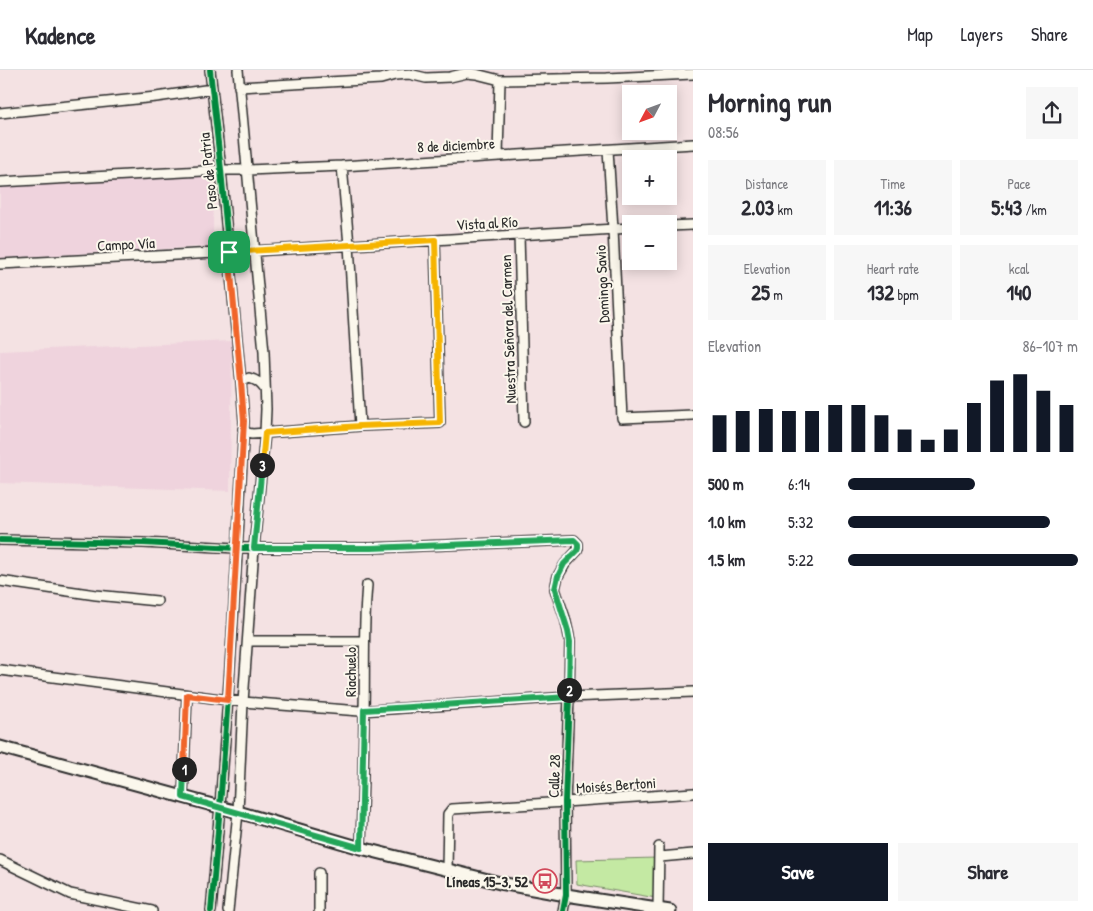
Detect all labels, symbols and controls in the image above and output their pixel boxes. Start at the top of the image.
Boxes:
text: Kadence [25,19,96,51]
text: Map [907,22,933,47]
text: Layers [961,22,1003,47]
text: Share [1031,22,1068,47]
text: Morning run [708,83,832,121]
north arrow [622,85,678,140]
map controls [622,85,677,270]
button: share [1026,87,1078,139]
text: 08:56 [708,121,739,143]
street label: Paso de Patria [194,132,222,210]
street label: 8 de diciembre [417,132,495,158]
button: + [622,150,677,205]
text: Distance [746,174,788,193]
text: Time [881,174,905,193]
text: Pace [1007,174,1031,193]
text: 2.03 [741,193,774,222]
text: 11:36 [874,193,912,222]
text: 5:43 [991,193,1022,222]
text: km [774,200,793,219]
text: /km [1022,200,1047,219]
street label: Vista al Río [456,211,518,235]
button: − [622,215,677,270]
pin [208,231,250,273]
street label: Campo Vía [97,232,156,256]
icon: arrive [215,238,243,266]
street label: Domingo Savio [589,245,615,323]
street label: Nuestra Señora del Carmen [495,254,521,404]
text: Elevation [744,259,790,278]
text: Heart rate [867,259,919,278]
text: kcal [1009,259,1029,278]
text: 25 [751,278,770,307]
text: 132 [867,278,894,307]
text: 140 [1007,278,1031,307]
text: m [770,285,783,304]
text: bpm [894,285,919,304]
text: Elevation [708,335,761,357]
text: 86–107 m [1023,335,1078,357]
pin: 3 [250,452,274,478]
text: 3 [259,456,266,475]
text: 500 m [708,473,744,495]
text: 6:14 [788,473,810,495]
text: 1.0 km [708,511,746,533]
text: 5:32 [788,511,813,533]
text: 1.5 km [708,549,745,571]
text: 5:22 [788,549,813,571]
street label: Riachuelo [340,647,361,697]
pin: 2 [556,678,582,702]
text: 2 [566,681,573,700]
street label: Calle 28 [543,754,565,798]
pin: 1 [172,756,196,782]
text: 1 [182,760,187,779]
street label: Moisés Bertoni [575,772,657,798]
button: Save [708,843,888,901]
button: Share [898,843,1078,901]
bus stop icon: Líneas 15-3, 52 [532,868,558,894]
place label: Líneas 15-3, 52 [447,871,529,892]

